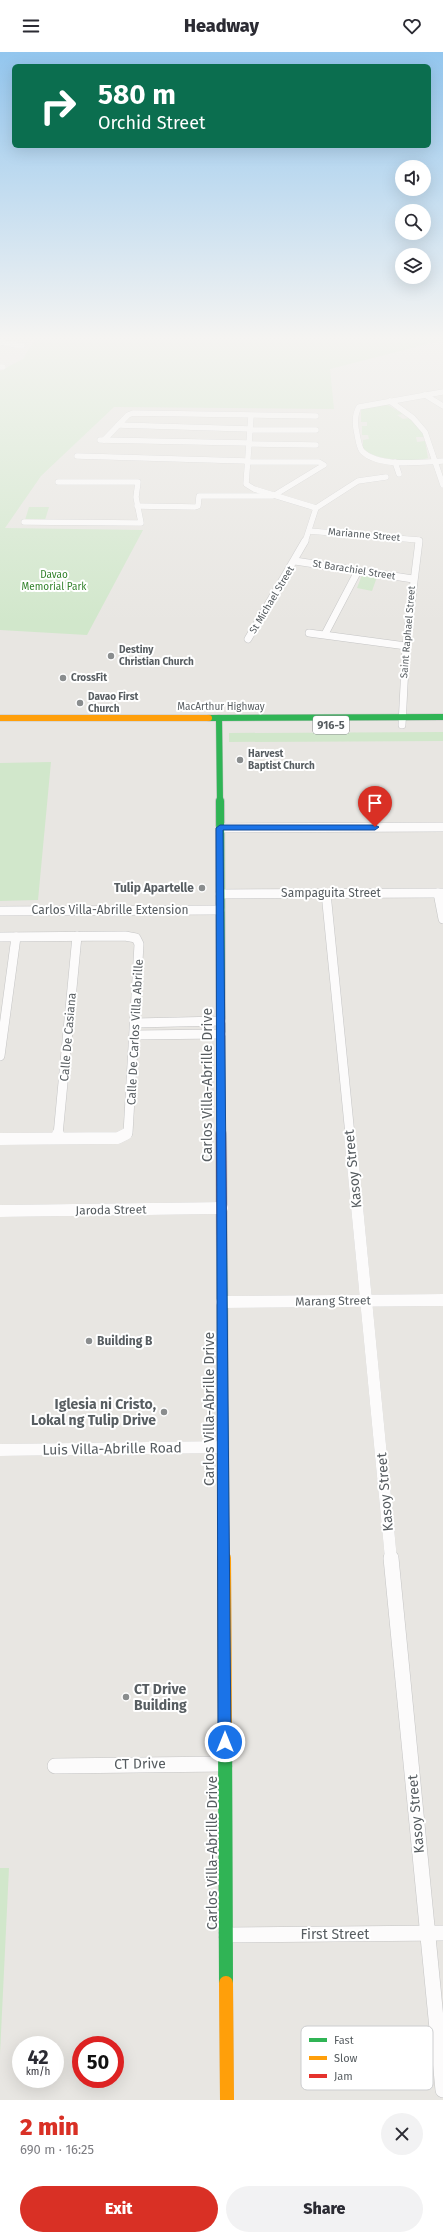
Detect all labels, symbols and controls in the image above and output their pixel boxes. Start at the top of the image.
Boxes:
icon: menu [20,15,42,37]
text: Headway [184,15,259,37]
icon: heart [401,15,423,37]
text: 580 m [98,78,176,111]
icon: right [32,80,84,132]
text: Orchid Street [98,112,205,134]
map controls [395,160,431,284]
button: sound [395,160,431,196]
button: search [395,204,431,240]
button: layers [395,248,431,284]
street label: Marianne Street [327,526,401,544]
street label: St Barachiel Street [312,558,397,583]
street label: St Michael Street [247,564,297,636]
park label: Davao Memorial Park [22,569,87,593]
street label: Saint Raphael Street [398,585,418,679]
place label: Destiny Christian Church [119,644,194,668]
marker: Destiny Christian Church [106,651,116,661]
place label: CrossFit [71,672,107,684]
marker: CrossFit [58,673,68,683]
place label: Davao First Church [88,691,138,715]
marker: Davao First Church [75,698,85,708]
street label: MacArthur Highway [177,701,265,713]
road number: 916-5 [313,716,349,734]
place label: Harvest Baptist Church [248,748,315,772]
marker: Harvest Baptist Church [235,755,245,765]
pin [358,786,392,827]
icon: arrive [364,792,386,814]
place label: Tulip Apartelle [114,881,194,895]
marker: Tulip Apartelle [197,883,207,893]
street label: Sampaguita Street [281,886,382,900]
street label: Carlos Villa-Abrille Extension [32,903,188,917]
street label: Calle De Carlos Villa Abrille [124,959,146,1105]
street label: Calle De Casiana [57,992,79,1082]
street label: Carlos Villa-Abrille Drive [199,1008,216,1162]
street label: Kasoy Street [340,1128,366,1209]
street label: Jaroda Street [75,1202,147,1218]
street label: Marang Street [295,1293,372,1309]
street label: Carlos Villa-Abrille Drive [201,1332,218,1486]
place label: Building B [97,1334,153,1348]
marker: Building B [84,1336,94,1346]
place label: Iglesia ni Cristo, Lokal ng Tulip Drive [31,1396,156,1429]
marker: Iglesia ni Cristo, Lokal ng Tulip Drive [159,1407,169,1417]
street label: Luis Villa-Abrille Road [42,1439,182,1459]
street label: Kasoy Street [373,1451,397,1532]
place label: CT Drive Building [134,1681,187,1714]
marker: CT Drive Building [121,1692,131,1702]
position arrow [204,1721,246,1763]
street label: CT Drive [114,1755,166,1773]
street label: Kasoy Street [404,1773,428,1854]
street label: Carlos Villa-Abrille Drive [204,1776,221,1930]
street label: First Street [301,1926,370,1943]
legend [301,2026,433,2090]
text: Fast [334,2034,354,2047]
speed limit sign: 50 [72,2036,124,2088]
text: 42 [27,2045,49,2069]
text: Slow [334,2052,358,2065]
text: km/h [26,2066,50,2078]
text: Jam [334,2070,353,2083]
text: 2 min [20,2113,79,2141]
button: close [381,2113,423,2155]
text: 690 m · 16:25 [20,2142,94,2157]
button: Exit [20,2186,218,2232]
button: Share [226,2186,423,2232]

